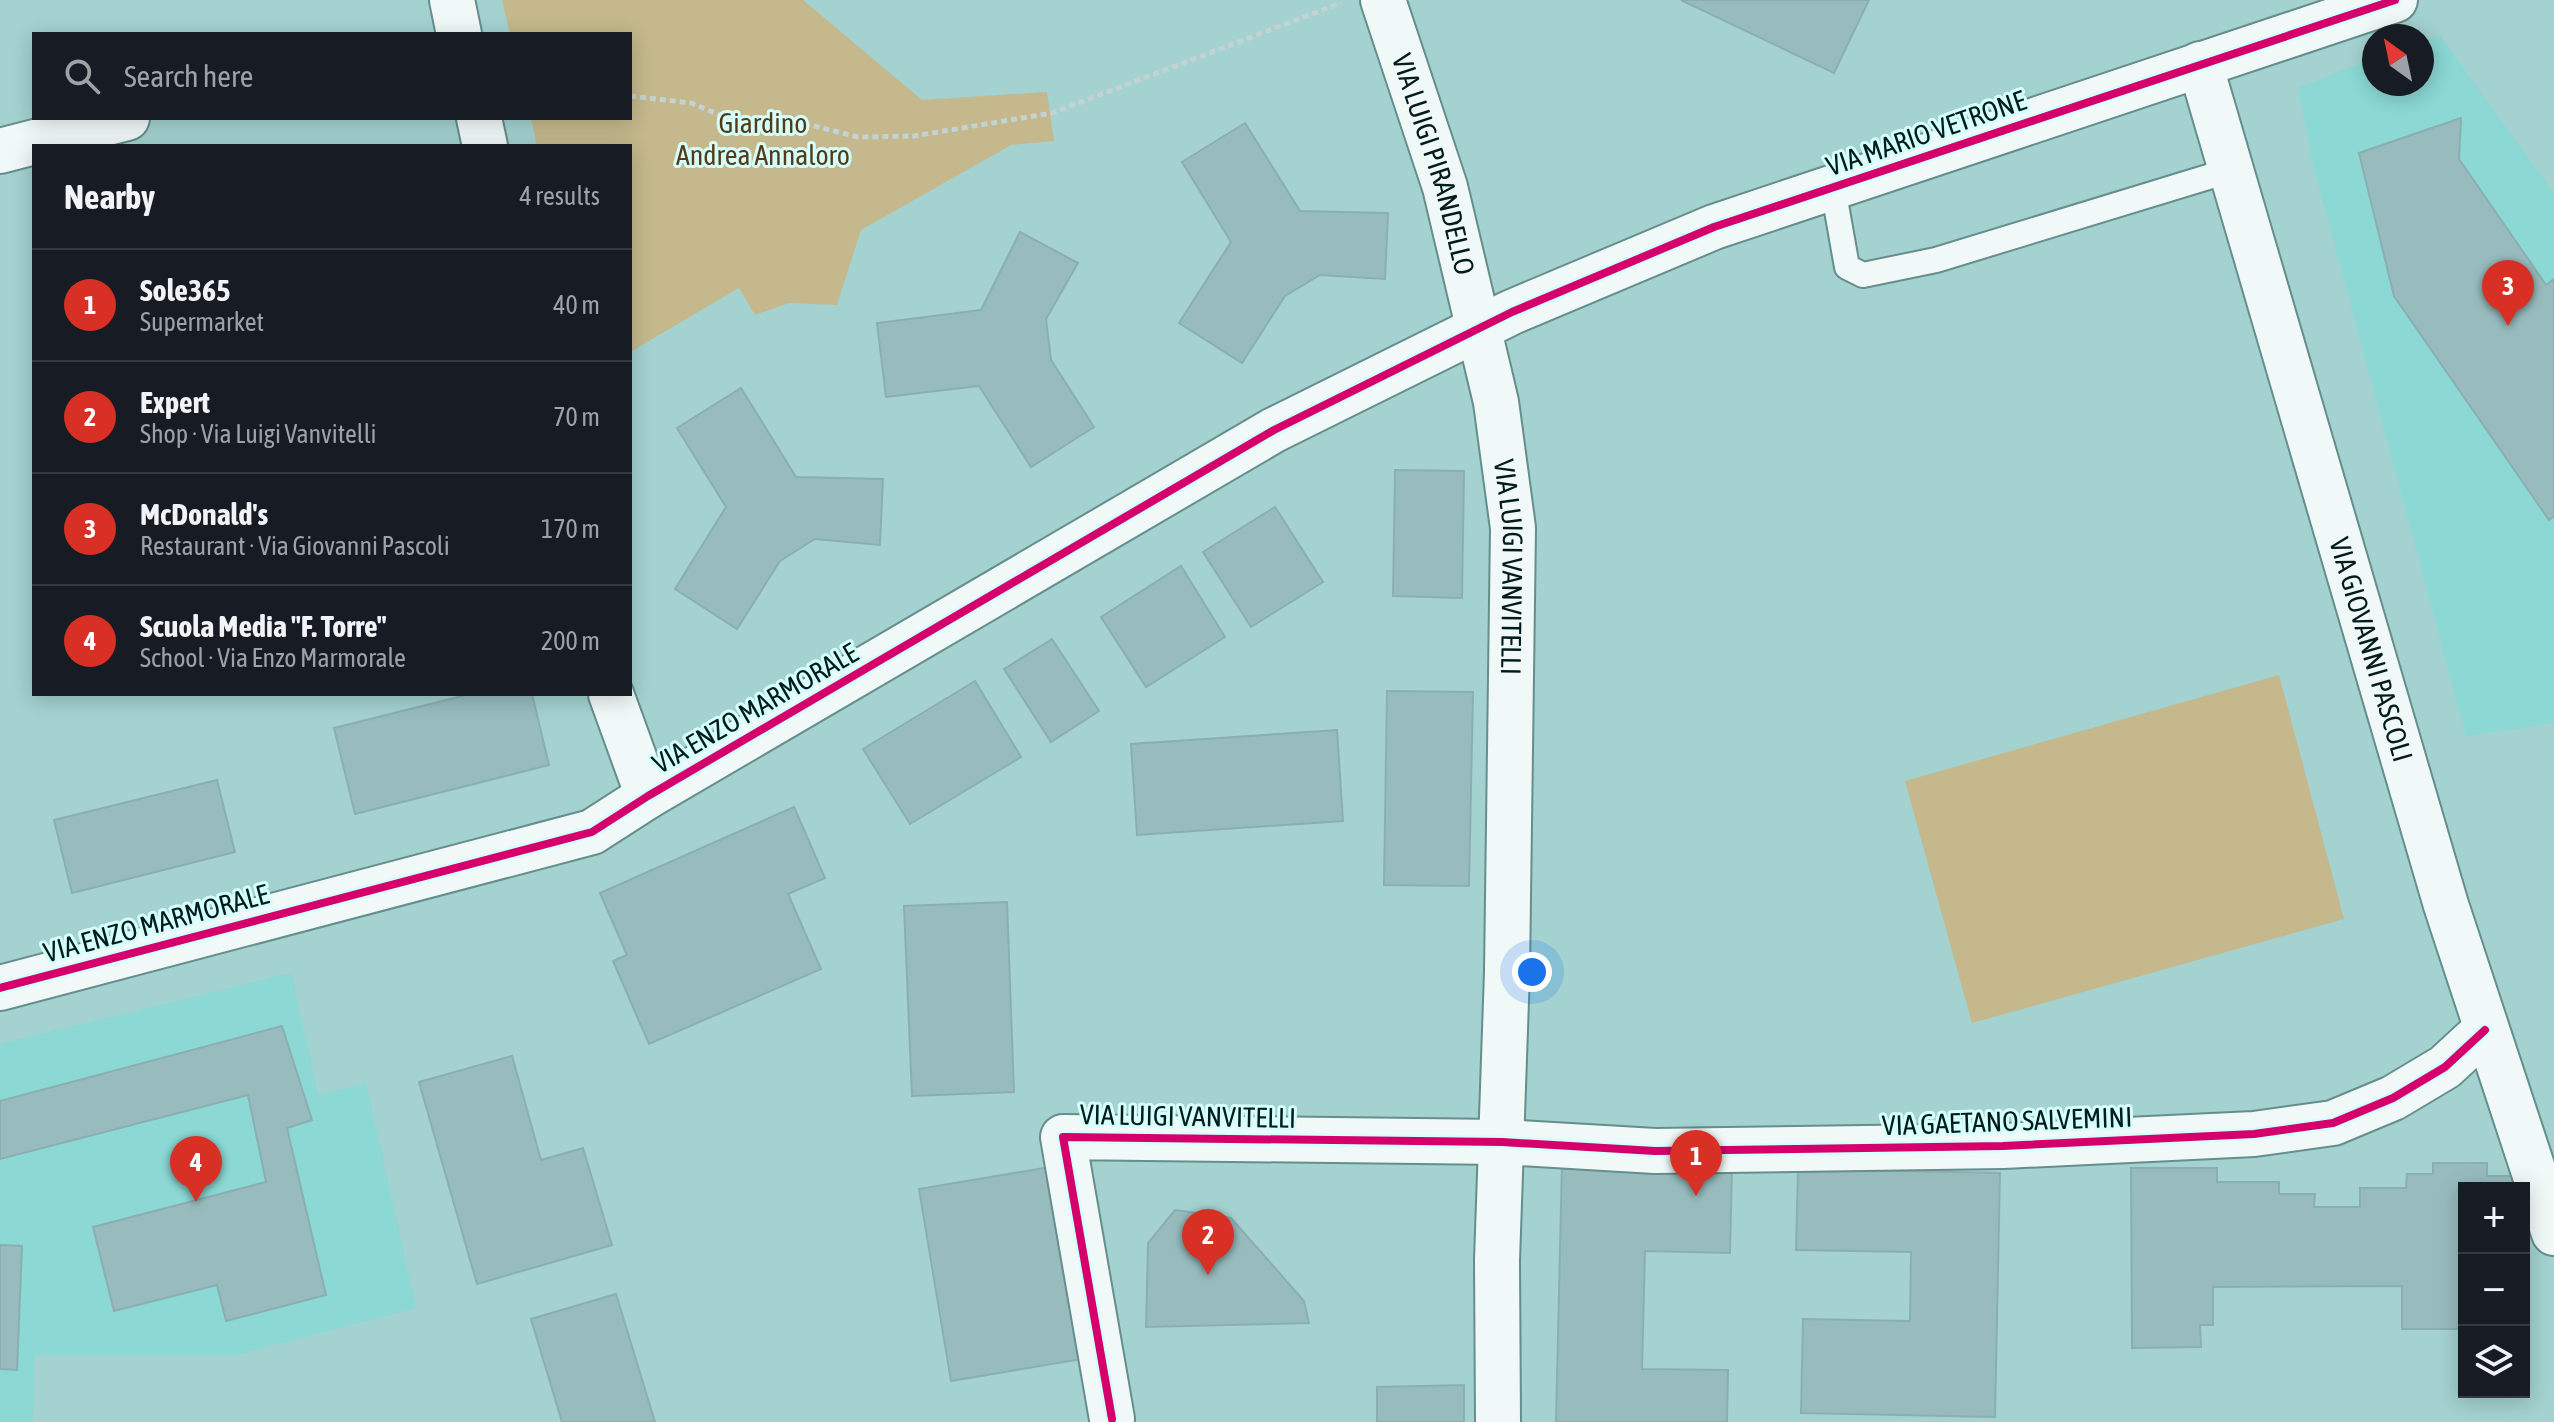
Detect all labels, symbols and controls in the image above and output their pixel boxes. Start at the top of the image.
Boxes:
north arrow [2362,24,2434,96]
search box [32,32,632,120]
street label: VIA LUIGI PIRANDELLO [1386,50,1481,278]
icon: search [60,54,104,98]
text: Search here [124,59,253,93]
street label: VIA MARIO VETRONE [1822,84,2030,182]
park label: Giardino Andrea Annaloro [676,107,850,171]
text: Nearby [64,177,155,216]
text: 4 results [519,181,600,211]
pin: 3 [2482,260,2534,326]
text: Sole365 [140,273,230,307]
text: 1 [84,290,96,320]
text: 40 m [553,290,600,320]
text: Supermarket [140,307,264,337]
text: Expert [140,385,210,419]
text: 2 [84,402,96,432]
text: 70 m [553,402,600,432]
text: Shop · Via Luigi Vanvitelli [140,419,377,449]
street label: VIA LUIGI VANVITELLI [1488,457,1529,675]
text: McDonald's [140,497,268,531]
text: 3 [84,514,96,544]
text: 170 m [541,514,600,544]
text: Restaurant · Via Giovanni Pascoli [140,531,450,561]
street label: VIA GIOVANNI PASCOLI [2323,534,2419,765]
text: Scuola Media "F. Torre" [140,609,387,643]
text: 4 [84,626,96,656]
text: 200 m [541,626,600,656]
street label: VIA ENZO MARMORALE [647,636,863,780]
text: School · Via Enzo Marmorale [140,643,406,673]
street label: VIA ENZO MARMORALE [40,878,272,968]
your location [1512,952,1552,992]
street label: VIA LUIGI VANVITELLI [1080,1098,1296,1134]
street label: VIA GAETANO SALVEMINI [1881,1101,2133,1141]
pin: 1 [1670,1130,1722,1196]
pin: 4 [170,1136,222,1202]
map controls [2458,1182,2530,1398]
button: + [2458,1182,2530,1254]
pin: 2 [1182,1209,1234,1275]
button: − [2458,1254,2530,1326]
button: layers [2458,1326,2530,1398]

